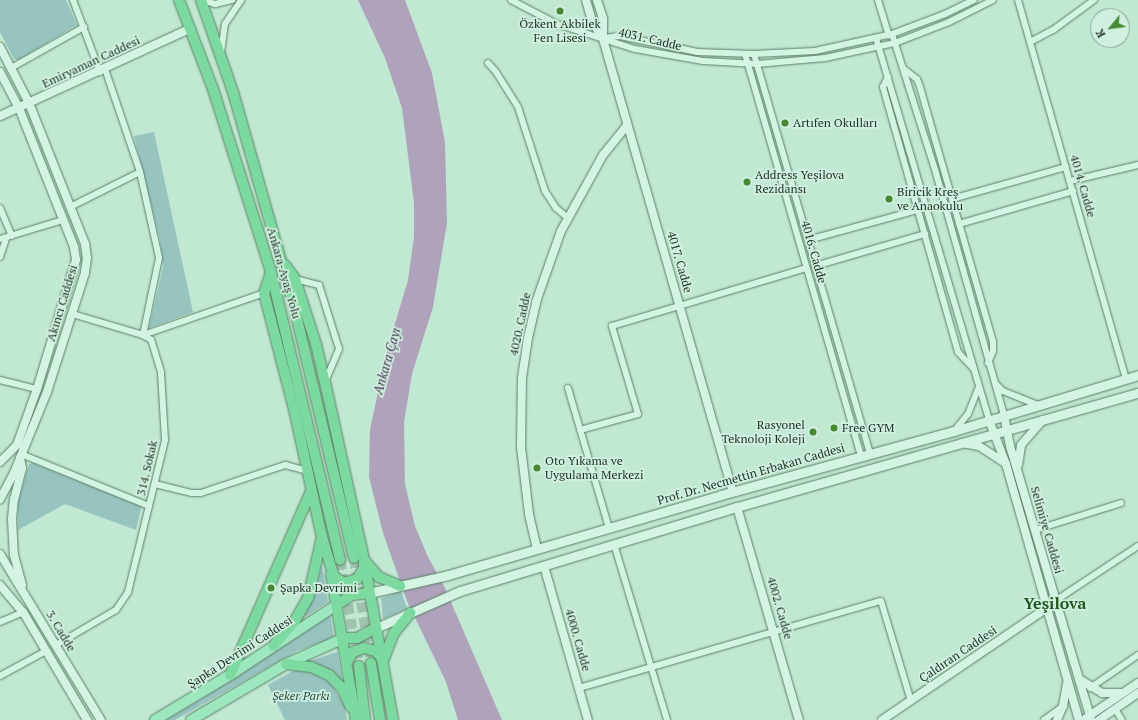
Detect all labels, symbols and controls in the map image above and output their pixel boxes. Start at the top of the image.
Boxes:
marker: Özkent Akbilek Fen Lisesi [555,6,565,16]
north arrow [1090,8,1130,48]
place label: Özkent Akbilek Fen Lisesi [519,17,601,45]
street label: 4031. Cadde [617,25,683,53]
text: K [1092,27,1108,40]
street label: Emiryaman Caddesi [40,33,142,91]
place label: Artıfen Okulları [793,116,877,130]
marker: Artıfen Okulları [780,118,790,128]
street label: 4014. Cadde [1067,153,1099,219]
place label: Address Yeşilova Rezidansı [755,168,844,196]
marker: Address Yeşilova Rezidansı [742,177,752,187]
place label: Biricik Kreş ve Anaokulu [897,185,963,213]
marker: Biricik Kreş ve Anaokulu [884,194,894,204]
street label: 4016. Cadde [798,219,830,285]
street label: Ankara-Ayaş Yolu [264,226,304,320]
street label: 4017. Cadde [664,229,696,295]
street label: Akıncı Caddesi [44,263,80,343]
street label: 4020. Cadde [506,291,534,357]
water label: Ankara Çayı [370,326,404,396]
place label: Rasyonel Teknoloji Koleji [722,418,805,446]
place label: Free GYM [842,421,895,435]
marker: Free GYM [829,423,839,433]
marker: Rasyonel Teknoloji Koleji [808,427,818,437]
street label: 314. Sokak [134,439,160,497]
street label: Prof. Dr. Necmettin Erbakan Caddesi [655,440,847,508]
place label: Oto Yıkama ve Uygulama Merkezi [545,454,644,482]
marker: Oto Yıkama ve Uygulama Merkezi [532,463,542,473]
street label: Selimiye Caddesi [1028,485,1066,575]
street label: 4002. Cadde [764,575,796,641]
place label: Şapka Devrimi [280,581,357,595]
marker: Şapka Devrimi [265,582,277,594]
district label: Yeşilova [1023,593,1087,613]
street label: 4000. Cadde [562,607,594,673]
street label: 3. Cadde [43,608,79,654]
street label: Şapka Devrimi Caddesi [185,613,295,691]
street label: Çaldıran Caddesi [917,623,999,685]
park label: Şeker Parkı [272,689,330,703]

